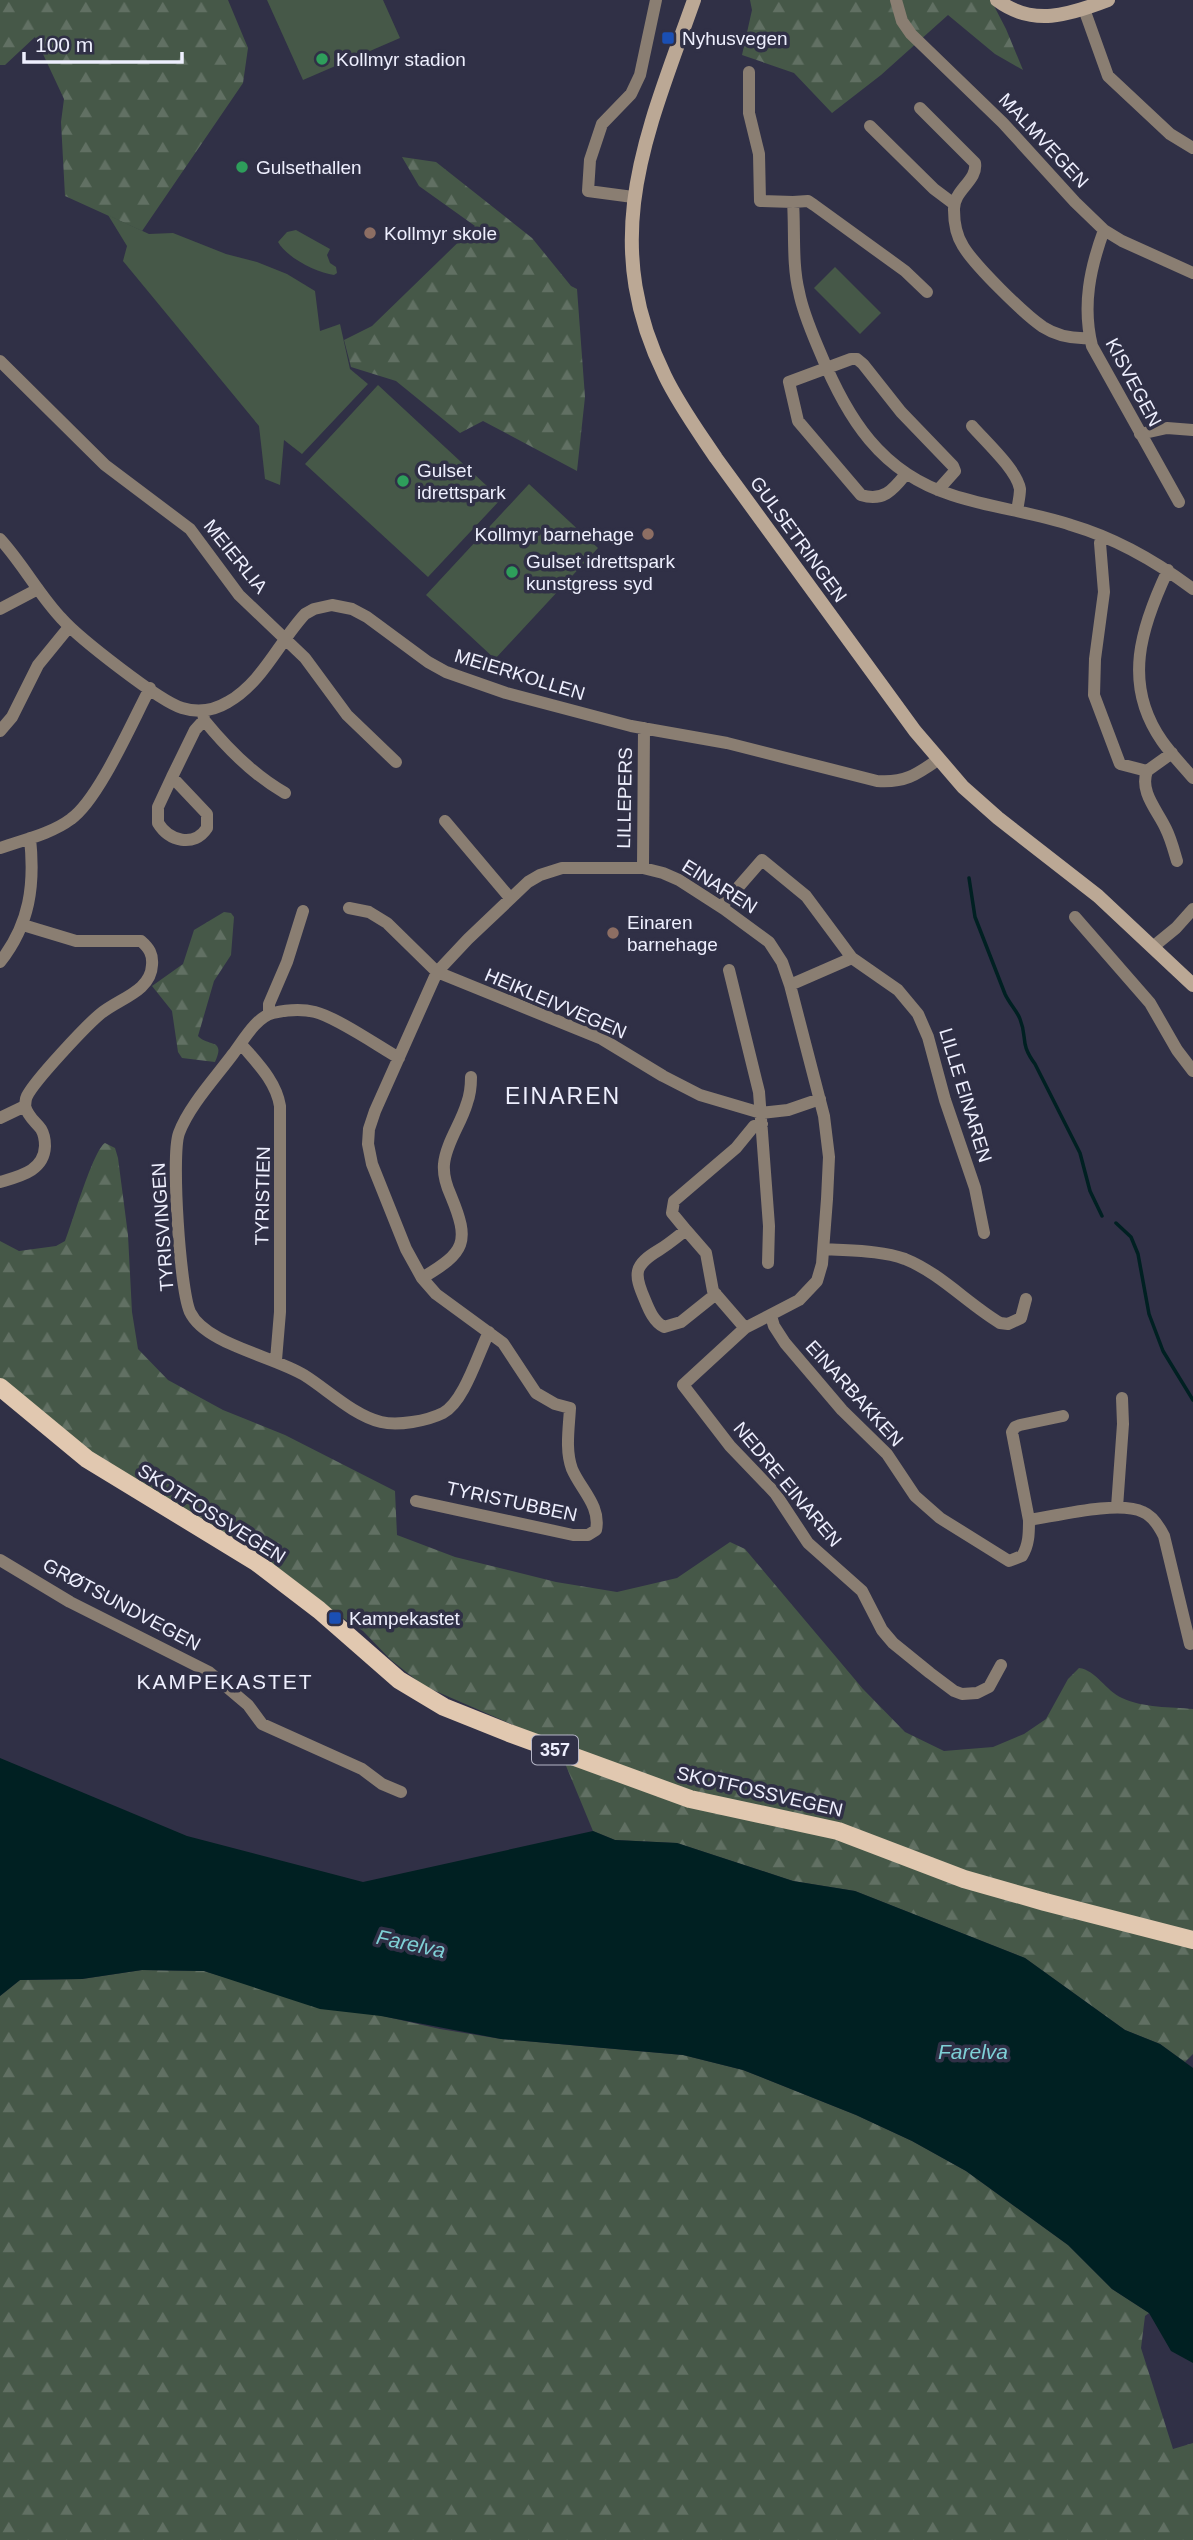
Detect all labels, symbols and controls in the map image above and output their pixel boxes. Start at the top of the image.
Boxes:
scale bar [24,21,182,65]
place label: Nyhusvegen [682,28,788,49]
marker: Nyhusvegen [660,30,676,46]
text: 100 m [35,33,93,56]
place label: Kollmyr stadion [336,49,466,70]
marker: Kollmyr stadion [314,51,330,67]
street label: MALMVEGEN [995,89,1093,192]
place label: Gulsethallen [256,157,362,178]
marker: Gulsethallen [234,159,250,175]
place label: Kollmyr skole [384,223,497,244]
marker: Kollmyr skole [362,225,378,241]
street label: KISVEGEN [1101,334,1166,430]
place label: Gulset idrettspark [417,460,506,503]
street label: GULSETRINGEN [746,472,851,606]
marker: Gulset idrettspark [395,473,411,489]
street label: MEIERLIA [200,515,272,598]
place label: Kollmyr barnehage [475,524,634,545]
marker: Kollmyr barnehage [640,526,656,542]
place label: Gulset idrettspark kunstgress syd [526,551,675,594]
marker: Gulset idrettspark kunstgress syd [504,564,520,580]
street label: MEIERKOLLEN [452,645,588,704]
street label: LILLEPERS [613,747,636,849]
street label: EINAREN [678,855,761,918]
place label: Einaren barnehage [627,912,718,955]
marker: Einaren barnehage [605,925,621,941]
street label: HEIKLEIVVEGEN [482,964,630,1043]
street label: LILLE EINAREN [935,1025,996,1165]
district label: EINAREN [505,1083,621,1109]
street label: TYRISTIEN [251,1146,274,1246]
street label: TYRISVINGEN [148,1162,177,1292]
street label: EINARBAKKEN [802,1336,908,1451]
street label: NEDRE EINAREN [729,1418,846,1551]
street label: SKOTFOSSVEGEN [134,1459,289,1567]
street label: TYRISTUBBEN [445,1477,579,1526]
street label: GRØTSUNDVEGEN [39,1554,204,1655]
place label: Kampekastet [349,1608,461,1629]
marker: Kampekastet [327,1610,343,1626]
district label: KAMPEKASTET [136,1670,314,1693]
road number: 357 [532,1736,578,1764]
street label: SKOTFOSSVEGEN [675,1762,845,1821]
water label: Farelva [374,1925,448,1962]
water label: Farelva [938,2040,1008,2063]

